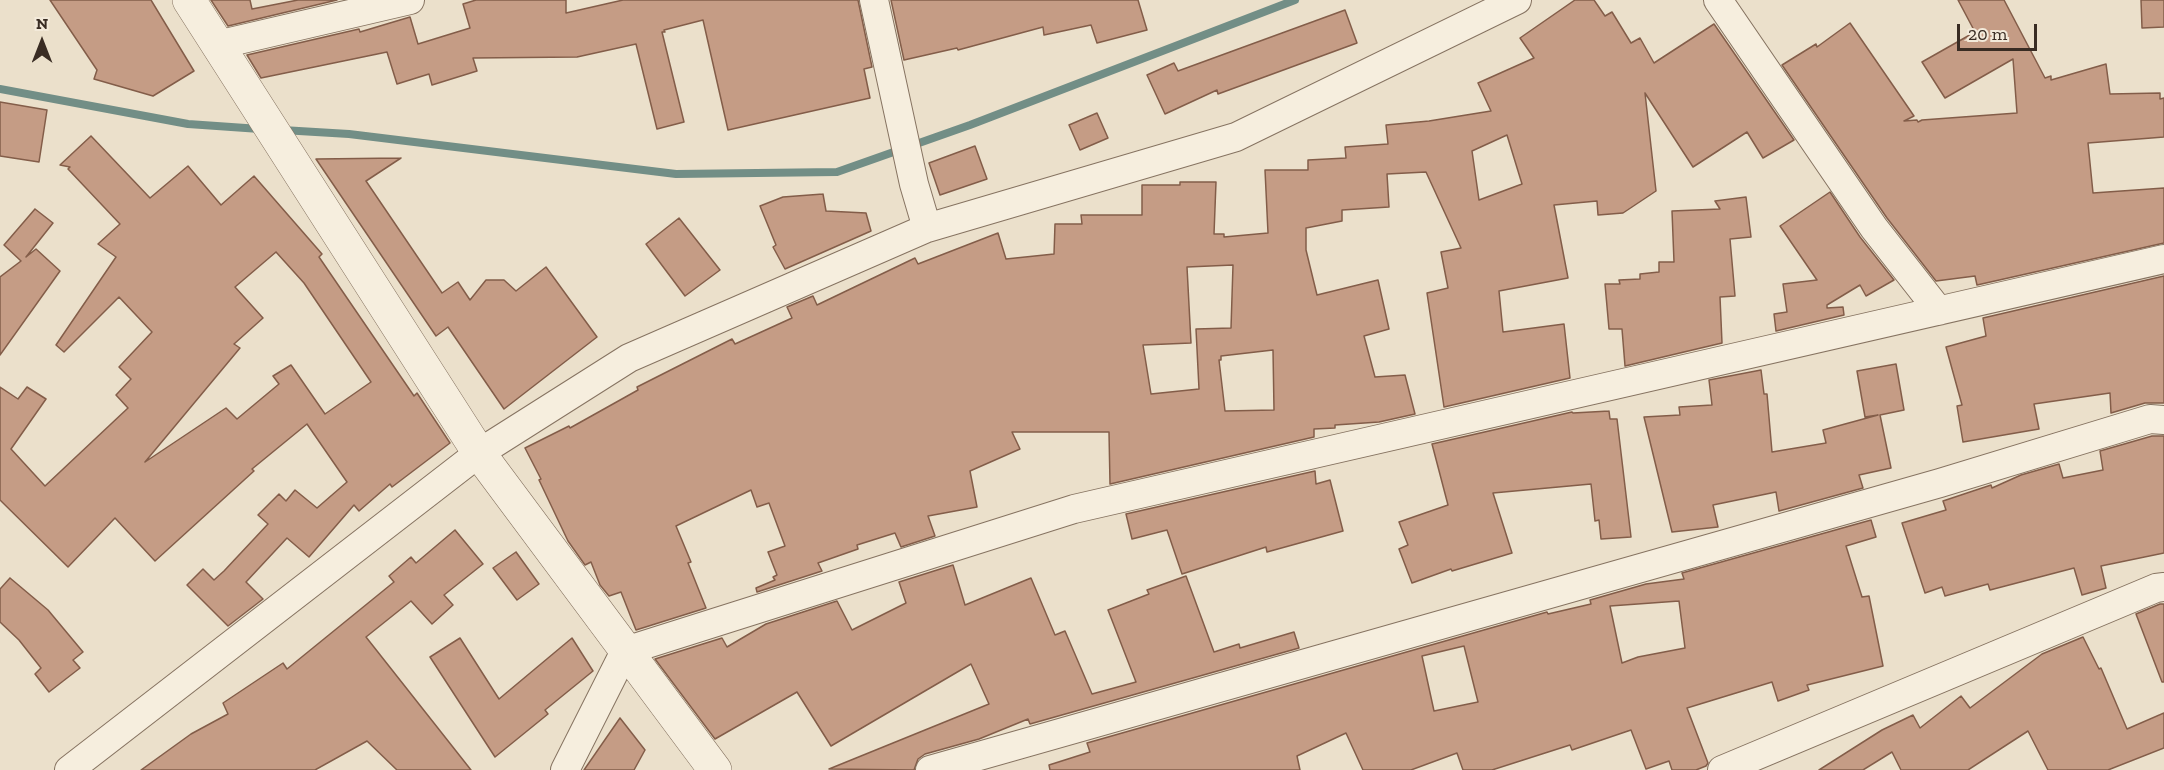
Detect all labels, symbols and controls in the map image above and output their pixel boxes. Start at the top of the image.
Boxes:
north arrow [12,12,72,72]
scale bar [1960,12,2040,50]
text: N [36,14,48,33]
text: 20 m [1968,23,2007,45]

